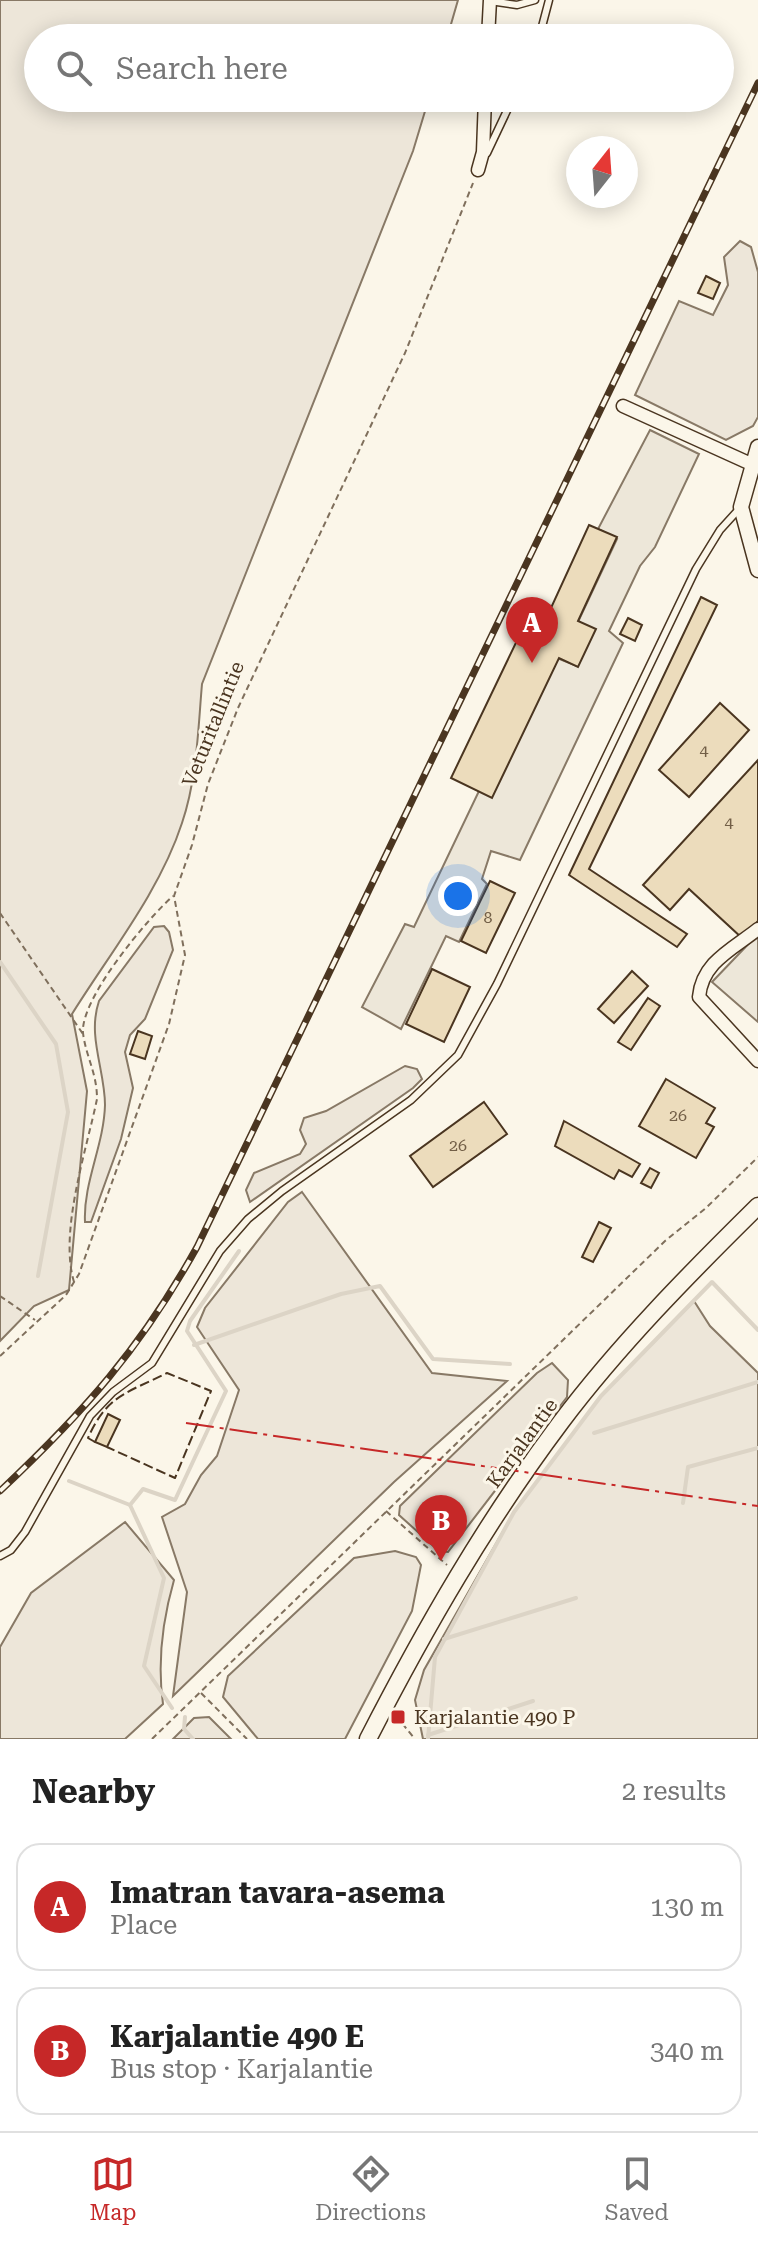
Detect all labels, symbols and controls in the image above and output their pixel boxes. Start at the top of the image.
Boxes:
search box [24,24,734,112]
icon: search [52,46,96,90]
text: Search here [116,51,288,86]
north arrow [566,136,638,208]
pin: A [506,597,558,663]
street label: Veturitallintie [177,658,249,790]
house number: 4 [700,741,709,760]
house number: 4 [725,813,734,832]
your location [438,876,478,916]
house number: 8 [484,908,493,927]
house number: 26 [669,1106,687,1125]
house number: 26 [449,1136,467,1155]
street label: Karjalantie [481,1394,563,1492]
pin: B [415,1495,467,1561]
place label: Karjalantie 490 P [414,1705,576,1729]
marker: Karjalantie 490 P [389,1708,407,1726]
text: Nearby [32,1771,155,1811]
text: 2 results [622,1776,726,1806]
text: Imatran tavara-asema [110,1875,445,1910]
text: A [51,1892,69,1922]
text: 130 m [650,1892,724,1922]
text: Place [110,1910,177,1940]
text: Karjalantie 490 E [110,2019,364,2054]
text: B [51,2036,69,2066]
text: 340 m [650,2036,724,2066]
text: Bus stop · Karjalantie [110,2054,373,2084]
tab: Map [89,2152,136,2225]
tab: Directions [315,2152,426,2225]
tab: Saved [605,2152,669,2225]

